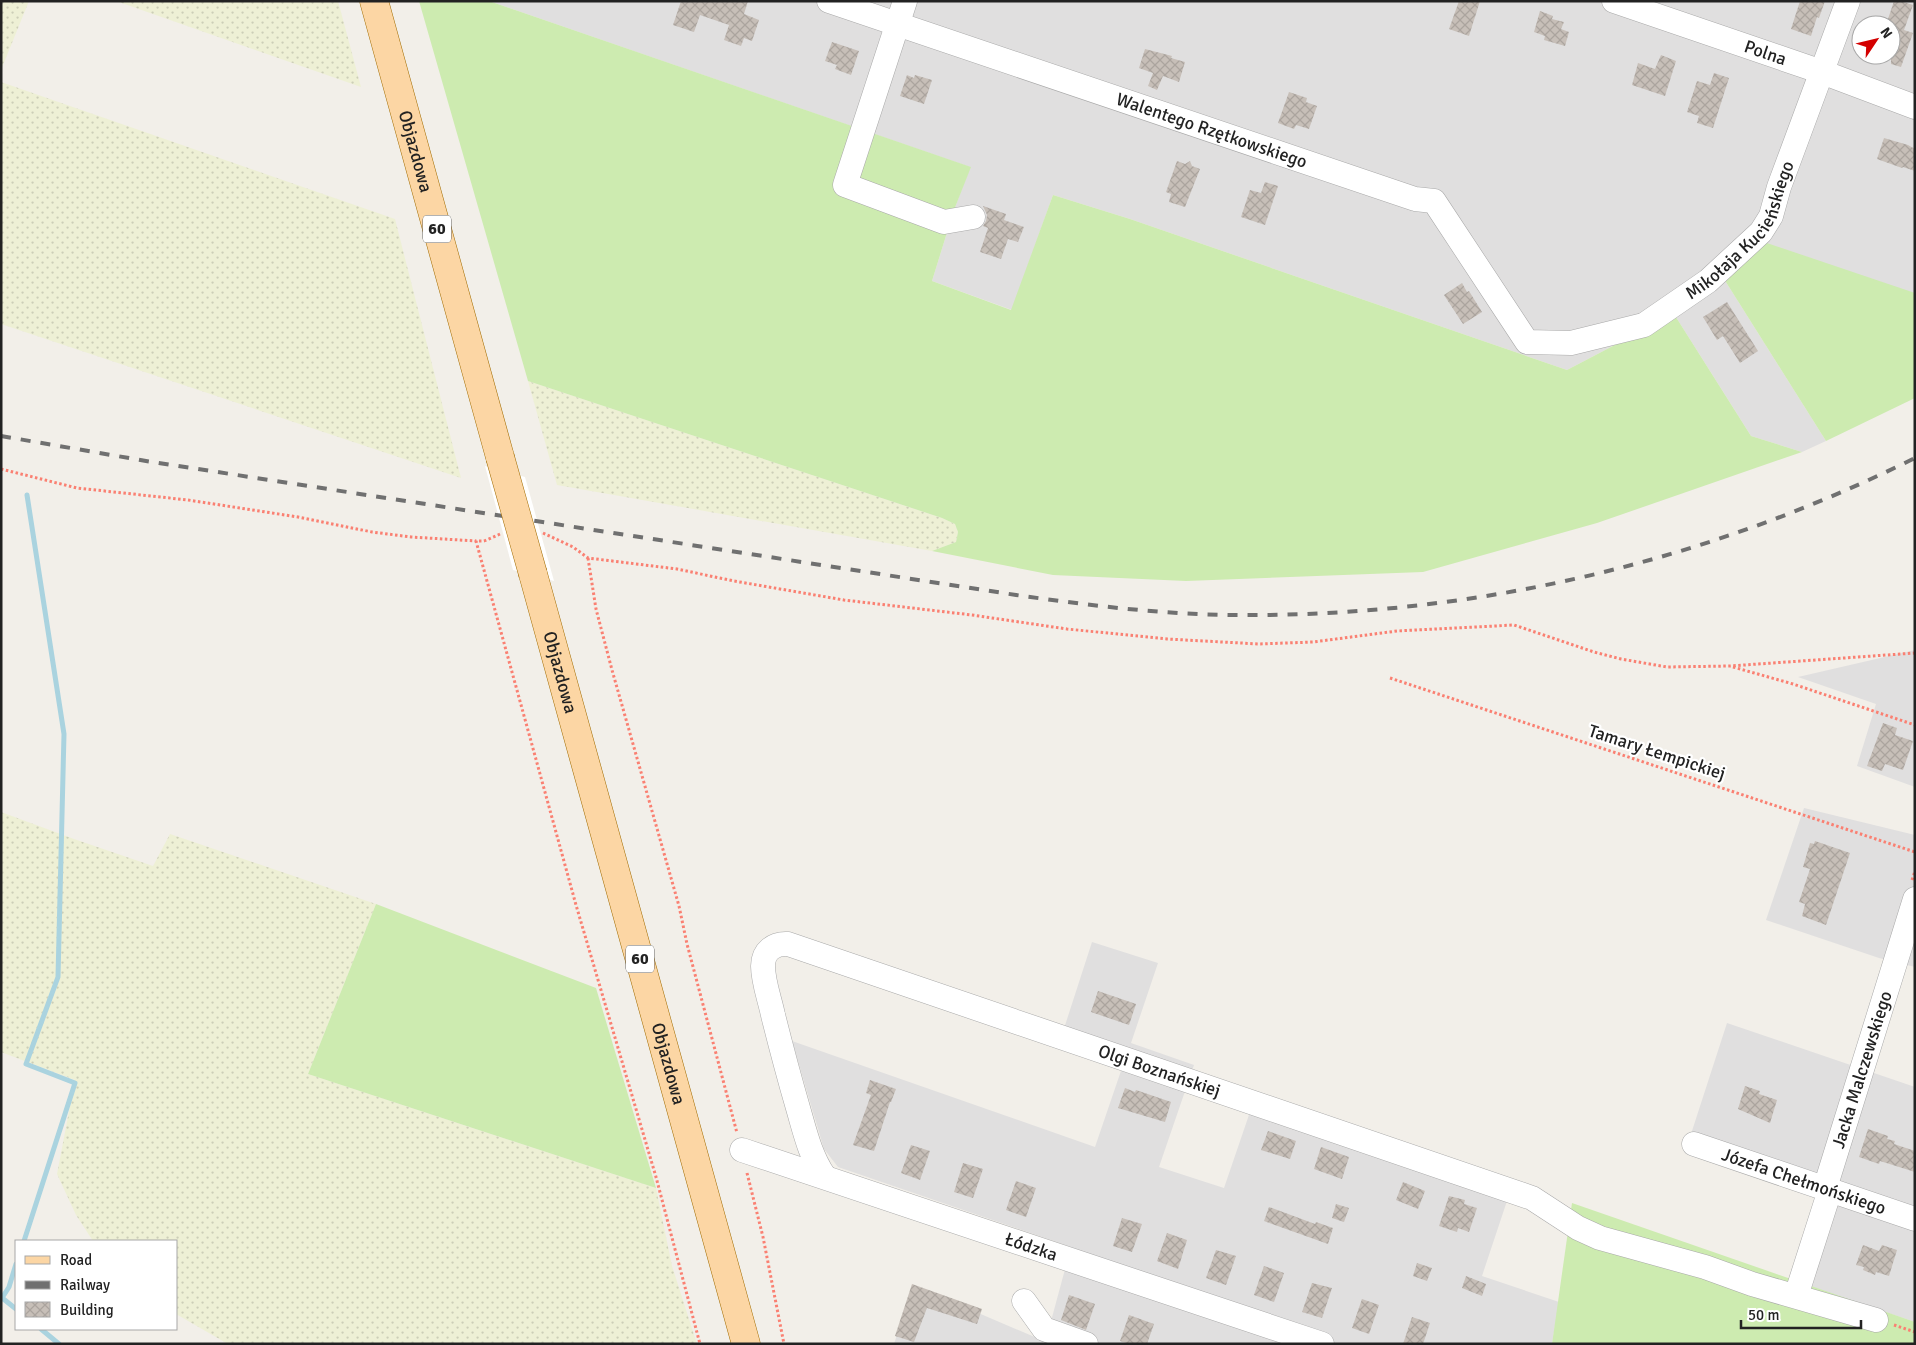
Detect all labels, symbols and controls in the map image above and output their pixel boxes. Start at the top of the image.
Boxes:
north arrow [1851,15,1901,65]
text: N [1876,24,1896,42]
street label: Polna [1741,35,1789,70]
street label: Walentego Rzętkowskiego [1113,88,1310,173]
street label: Objazdowa [394,108,437,195]
street label: Mikołaja Kucieńskiego [1681,158,1799,304]
road number: 60 [423,215,451,242]
street label: Objazdowa [538,629,582,716]
street label: Tamary Łempickiej [1586,719,1728,785]
road number: 60 [626,946,654,972]
street label: Jacka Malczewskiego [1827,988,1897,1151]
street label: Objazdowa [647,1020,690,1107]
street label: Olgi Boznańskiej [1095,1040,1224,1102]
street label: Józefa Chełmońskiego [1719,1143,1889,1219]
street label: Łódzka [1002,1228,1060,1266]
legend [15,1240,178,1330]
text: Road [60,1251,92,1269]
text: Railway [60,1276,110,1294]
scale bar [1741,1298,1861,1330]
text: Building [60,1301,114,1319]
text: 50 m [1748,1306,1779,1324]

